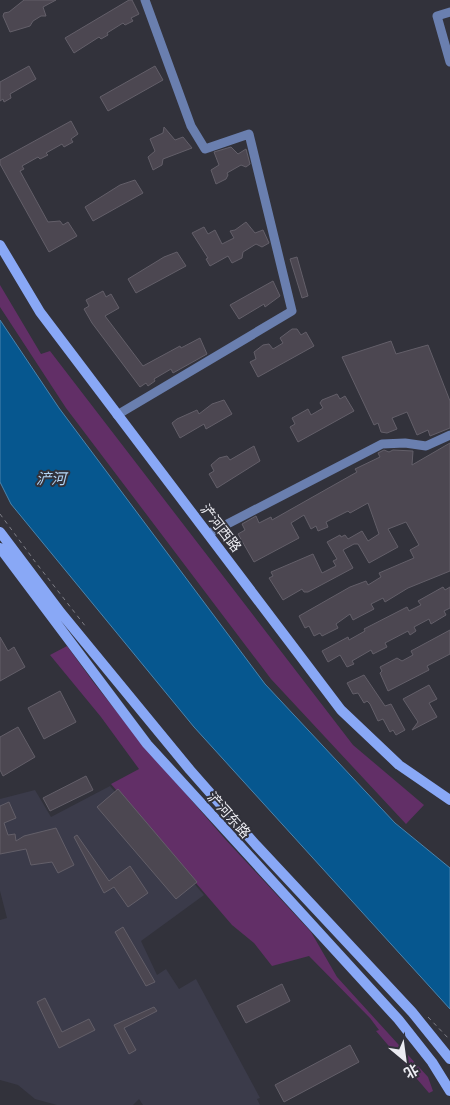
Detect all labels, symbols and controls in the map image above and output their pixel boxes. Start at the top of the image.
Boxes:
water label: 浐河 [36,469,69,488]
street label: 浐河西路 [197,500,245,556]
street label: 浐河东路 [204,788,254,842]
north arrow [380,1035,430,1085]
text: 北 [401,1060,422,1083]

